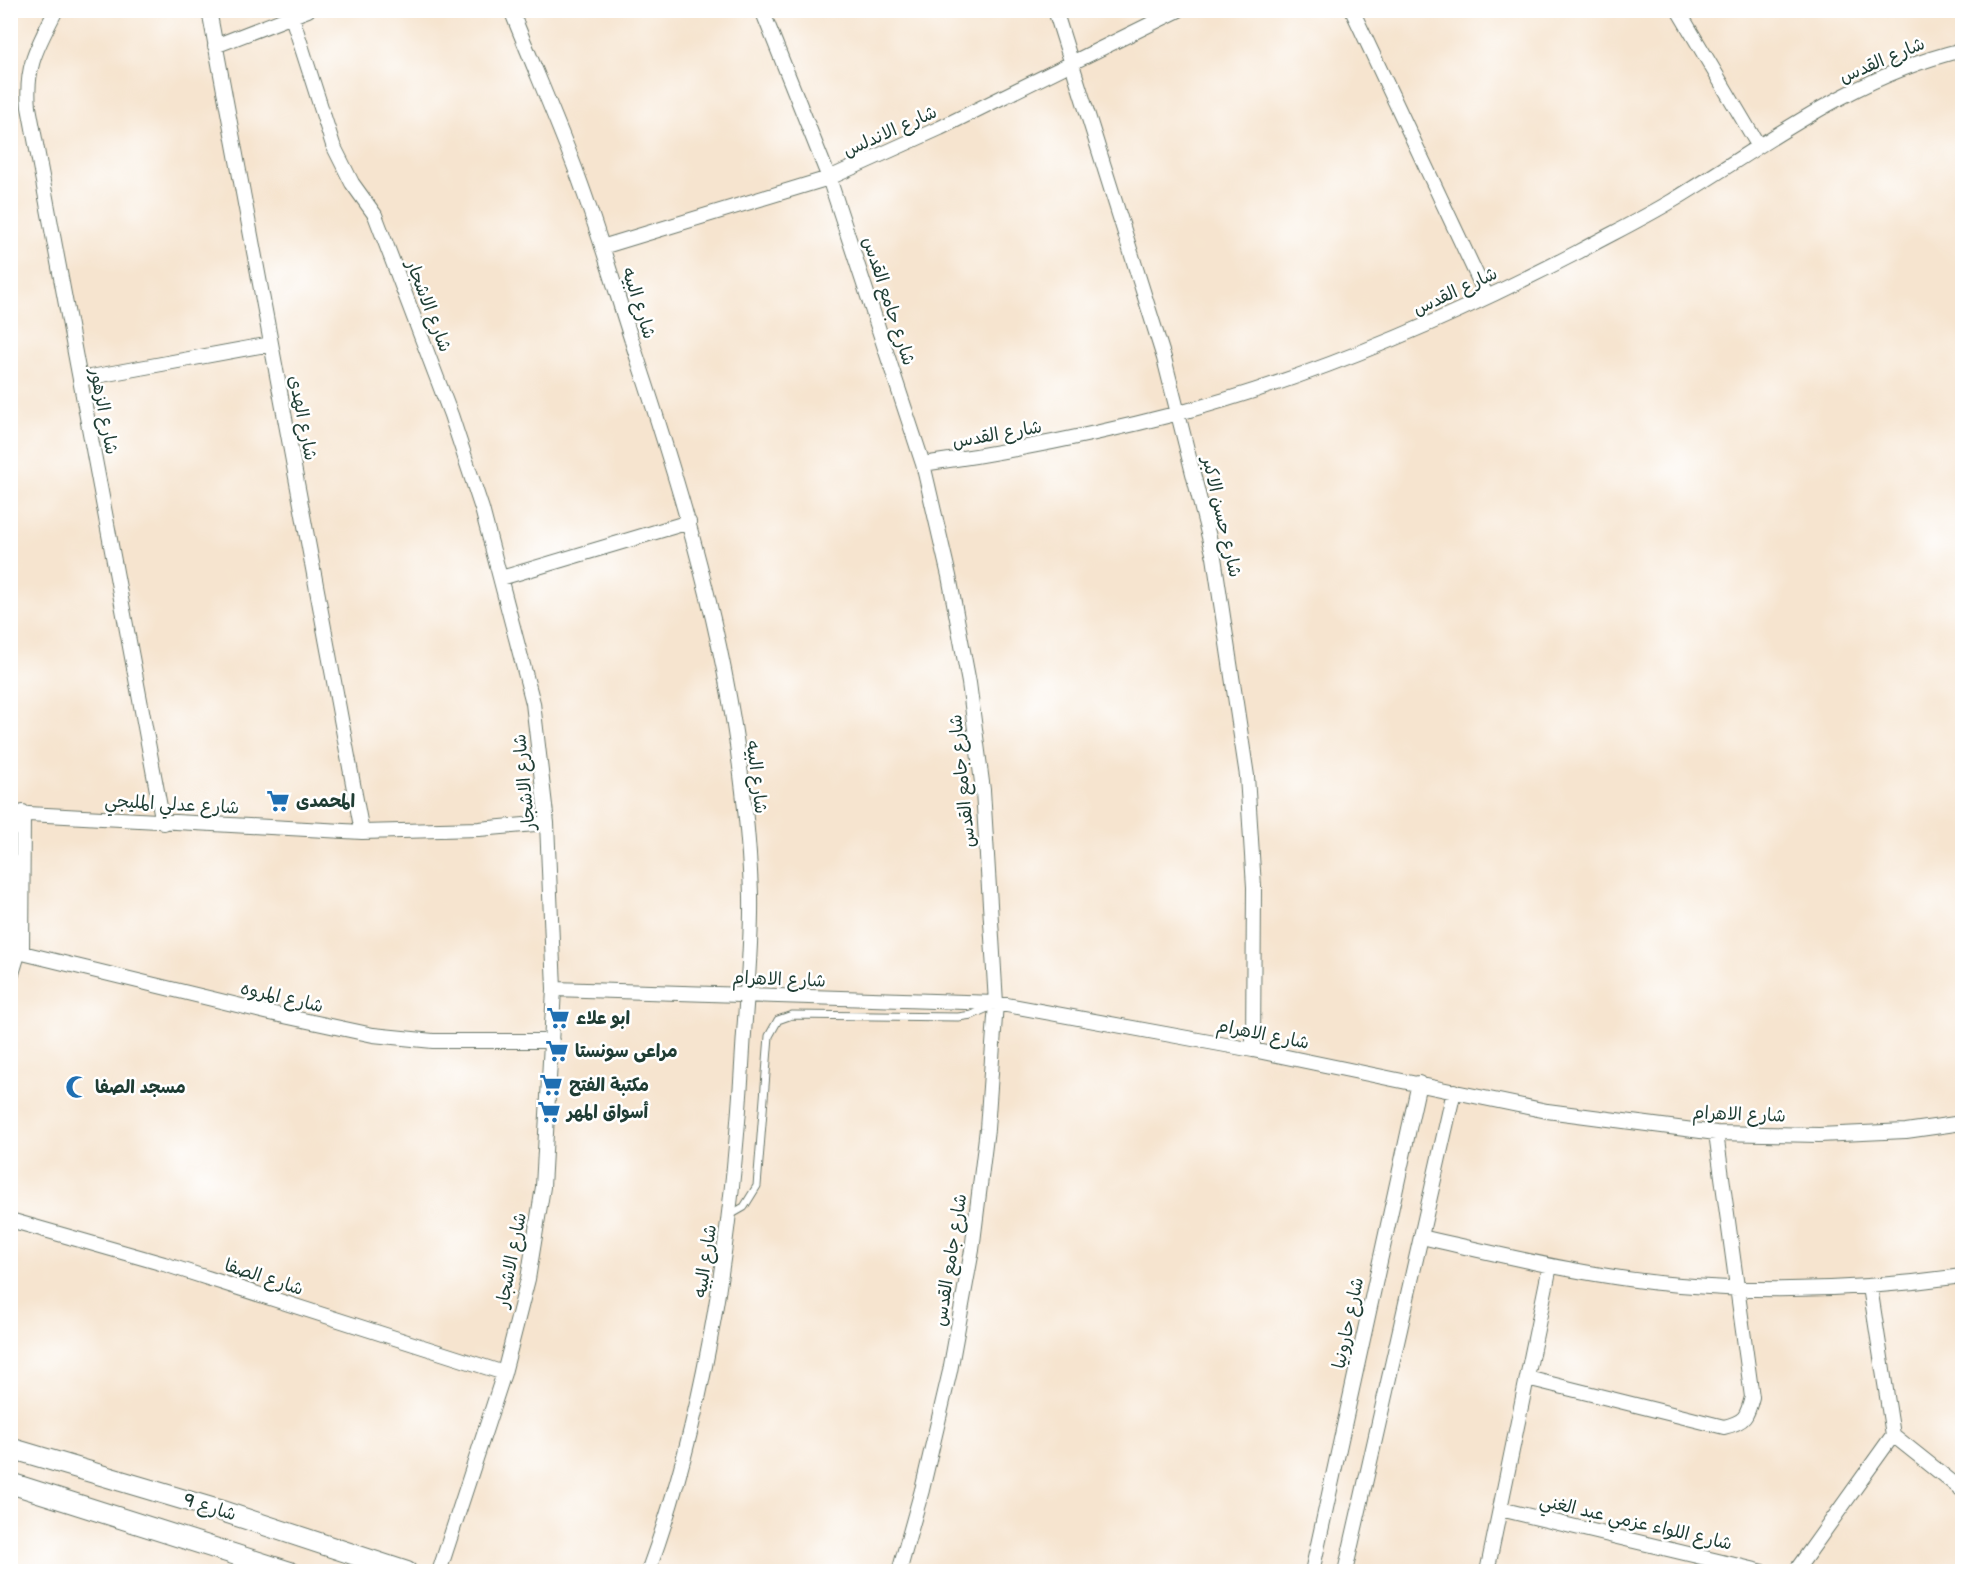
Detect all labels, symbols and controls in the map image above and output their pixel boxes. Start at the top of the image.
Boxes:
street label: شارع القدس [1836,33,1928,89]
street label: شارع الاندلس [840,101,941,162]
street label: شارع جامع القدس [856,234,919,369]
street label: شارع الاشجار [400,255,456,355]
street label: شارع القدس [1410,263,1501,321]
street label: شارع البيه [616,265,660,342]
street label: شارع الزهور [84,365,122,457]
street label: شارع الهدى [283,374,321,463]
street label: شارع القدس [951,416,1044,454]
street label: شارع حسن الاكبر [1196,453,1246,580]
street label: شارع جامع القدس [945,713,982,849]
street label: شارع الاشجار [509,733,541,833]
street label: شارع البيه [741,739,771,815]
supermarket icon: المحمدى [265,788,291,814]
street label: شارع عدلي المليجي [104,790,240,824]
place label: المحمدى [296,791,355,812]
street label: شارع الاهرام [732,967,826,995]
street label: شارع المروه [238,978,325,1018]
supermarket icon: ابو علاء [545,1005,571,1031]
place label: ابو علاء [576,1008,630,1029]
street label: شارع الاهرام [1214,1015,1311,1057]
supermarket icon: مراعى سونستا [544,1038,570,1064]
place label: مراعى سونستا [575,1041,678,1063]
supermarket icon: مكتبة الفتح [538,1072,564,1098]
mosque icon: مسجد الصفا [64,1074,90,1100]
place label: مكتبة الفتح [569,1075,649,1097]
place label: مسجد الصفا [95,1077,186,1098]
supermarket icon: أسواق المهر [536,1099,562,1125]
place label: أسواق المهر [565,1101,649,1123]
street label: شارع الاهرام [1692,1102,1786,1130]
street label: شارع جامع القدس [930,1192,973,1328]
street label: شارع الاشجار [492,1211,532,1312]
street label: شارع البيه [690,1223,722,1299]
street label: شارع الصفا [221,1255,306,1301]
street label: شارع حارونيا [1329,1276,1369,1371]
street label: شارع 9 [181,1490,239,1526]
street label: شارع اللواء عزمي عبد الغني [1536,1490,1734,1560]

